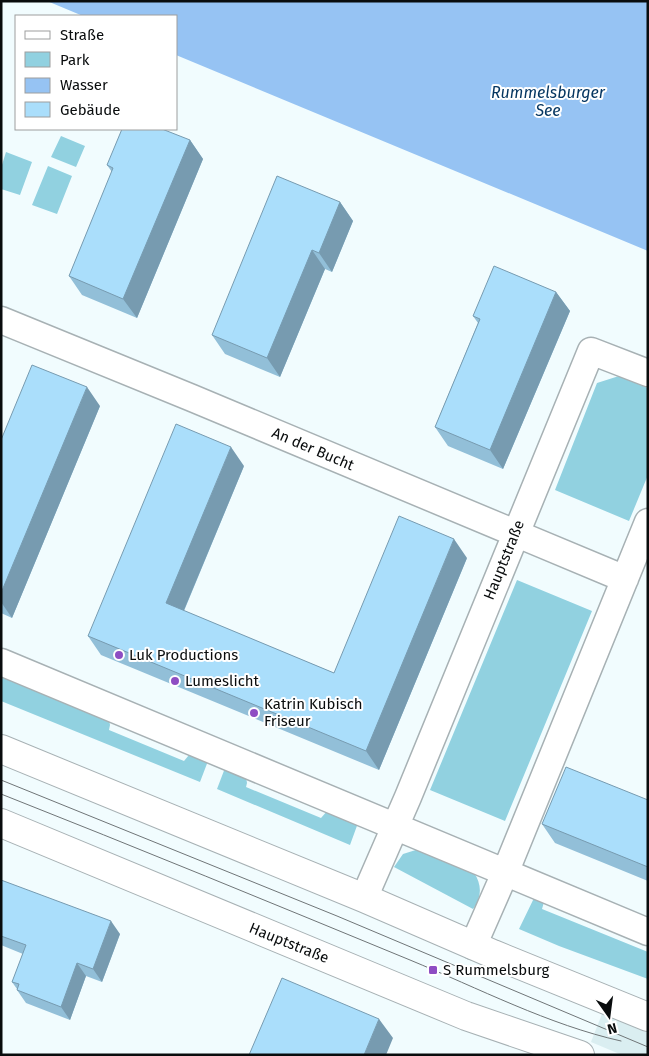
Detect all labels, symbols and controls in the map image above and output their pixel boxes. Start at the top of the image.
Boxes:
legend [15,15,178,130]
text: Straße [60,26,104,44]
text: Park [60,51,90,69]
text: Wasser [60,76,108,94]
water label: Rummelsburger See [491,83,606,120]
text: Gebäude [60,101,120,119]
street label: An der Bucht [269,424,357,475]
street label: Hauptstraße [480,518,528,602]
place label: Luk Productions [129,646,238,664]
marker: Luk Productions [113,649,125,661]
place label: Lumeslicht [185,672,260,690]
marker: Lumeslicht [169,675,181,687]
place label: Katrin Kubisch Friseur [264,695,363,730]
marker: Katrin Kubisch Friseur [248,707,260,719]
street label: Hauptstraße [247,919,331,967]
place label: S Rummelsburg [443,961,549,979]
marker: S Rummelsburg [427,964,439,976]
north arrow [584,991,634,1041]
text: N [605,1019,619,1038]

